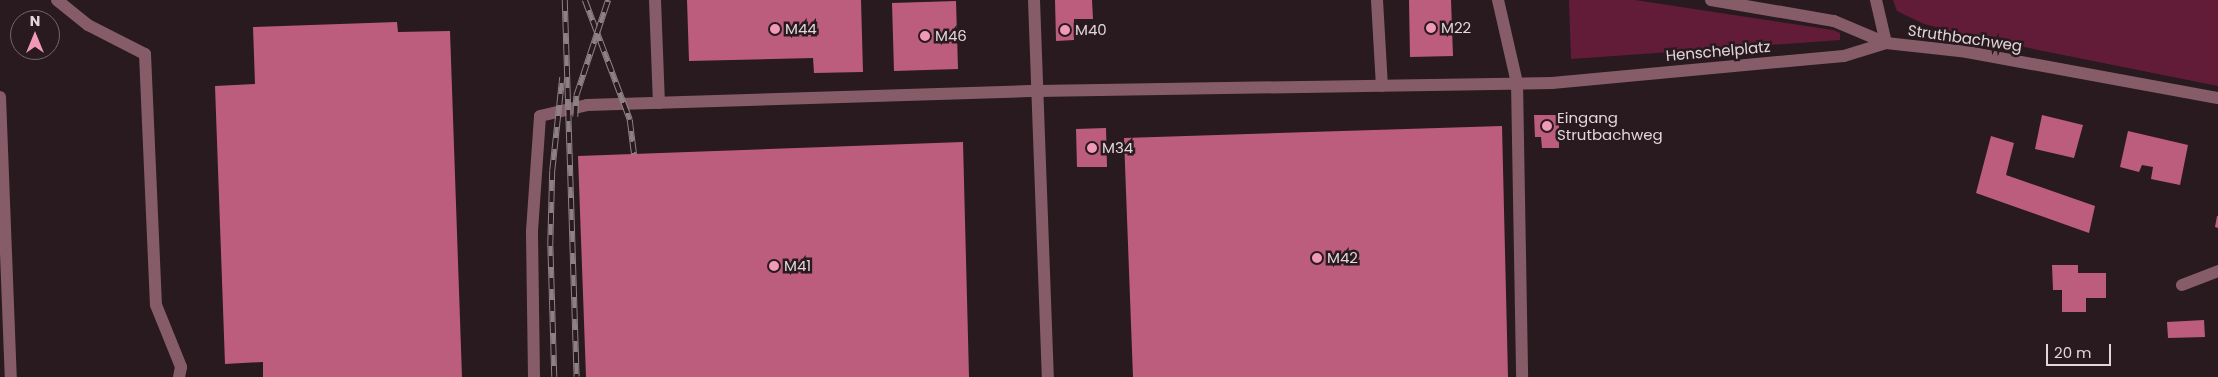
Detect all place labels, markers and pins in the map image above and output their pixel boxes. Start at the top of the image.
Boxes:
place label: M22 [1441,19,1471,37]
place label: M44 [785,20,817,38]
place label: M40 [1075,21,1107,39]
marker: M22 [1425,22,1437,34]
marker: M44 [769,23,781,35]
marker: M40 [1059,24,1071,36]
place label: M46 [935,27,967,45]
marker: M46 [919,30,931,42]
place label: Eingang Strutbachweg [1557,108,1663,143]
marker: Eingang Strutbachweg [1541,120,1553,132]
place label: M34 [1102,139,1133,157]
marker: M34 [1086,142,1098,154]
place label: M42 [1327,249,1358,267]
marker: M42 [1311,252,1323,264]
place label: M41 [784,257,811,275]
marker: M41 [768,260,780,272]

